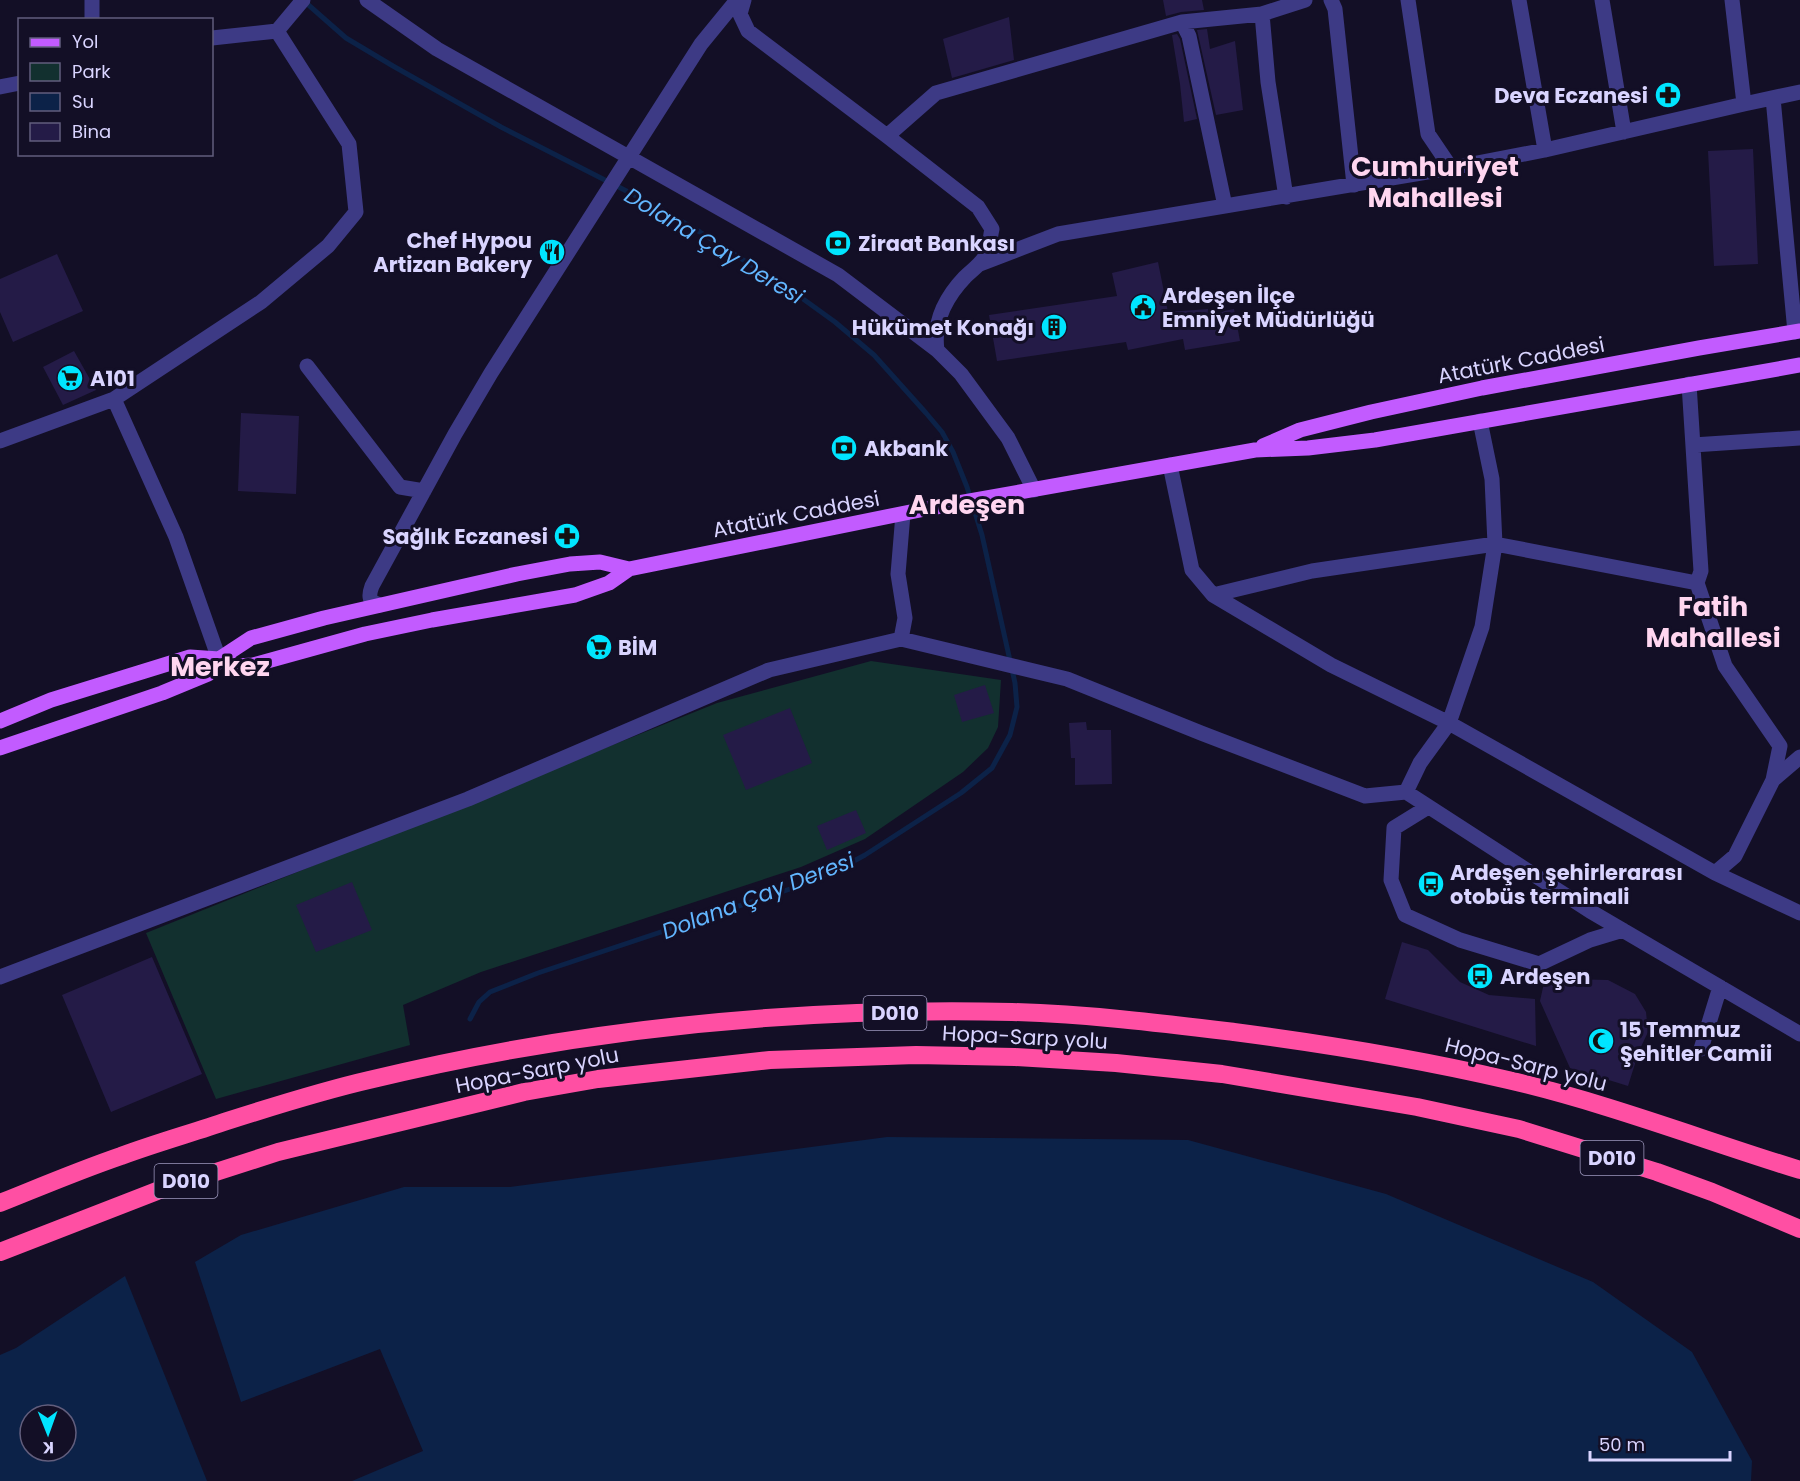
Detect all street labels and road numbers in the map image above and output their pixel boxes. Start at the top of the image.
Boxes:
street label: Atatürk Caddesi [1435,330,1607,390]
street label: Atatürk Caddesi [710,484,882,544]
road number: D010 [864,996,926,1030]
street label: Hopa-Sarp yolu [941,1018,1109,1056]
street label: Hopa-Sarp yolu [1442,1030,1610,1098]
street label: Hopa-Sarp yolu [453,1040,621,1100]
road number: D010 [1580,1141,1644,1175]
road number: D010 [154,1164,218,1198]

